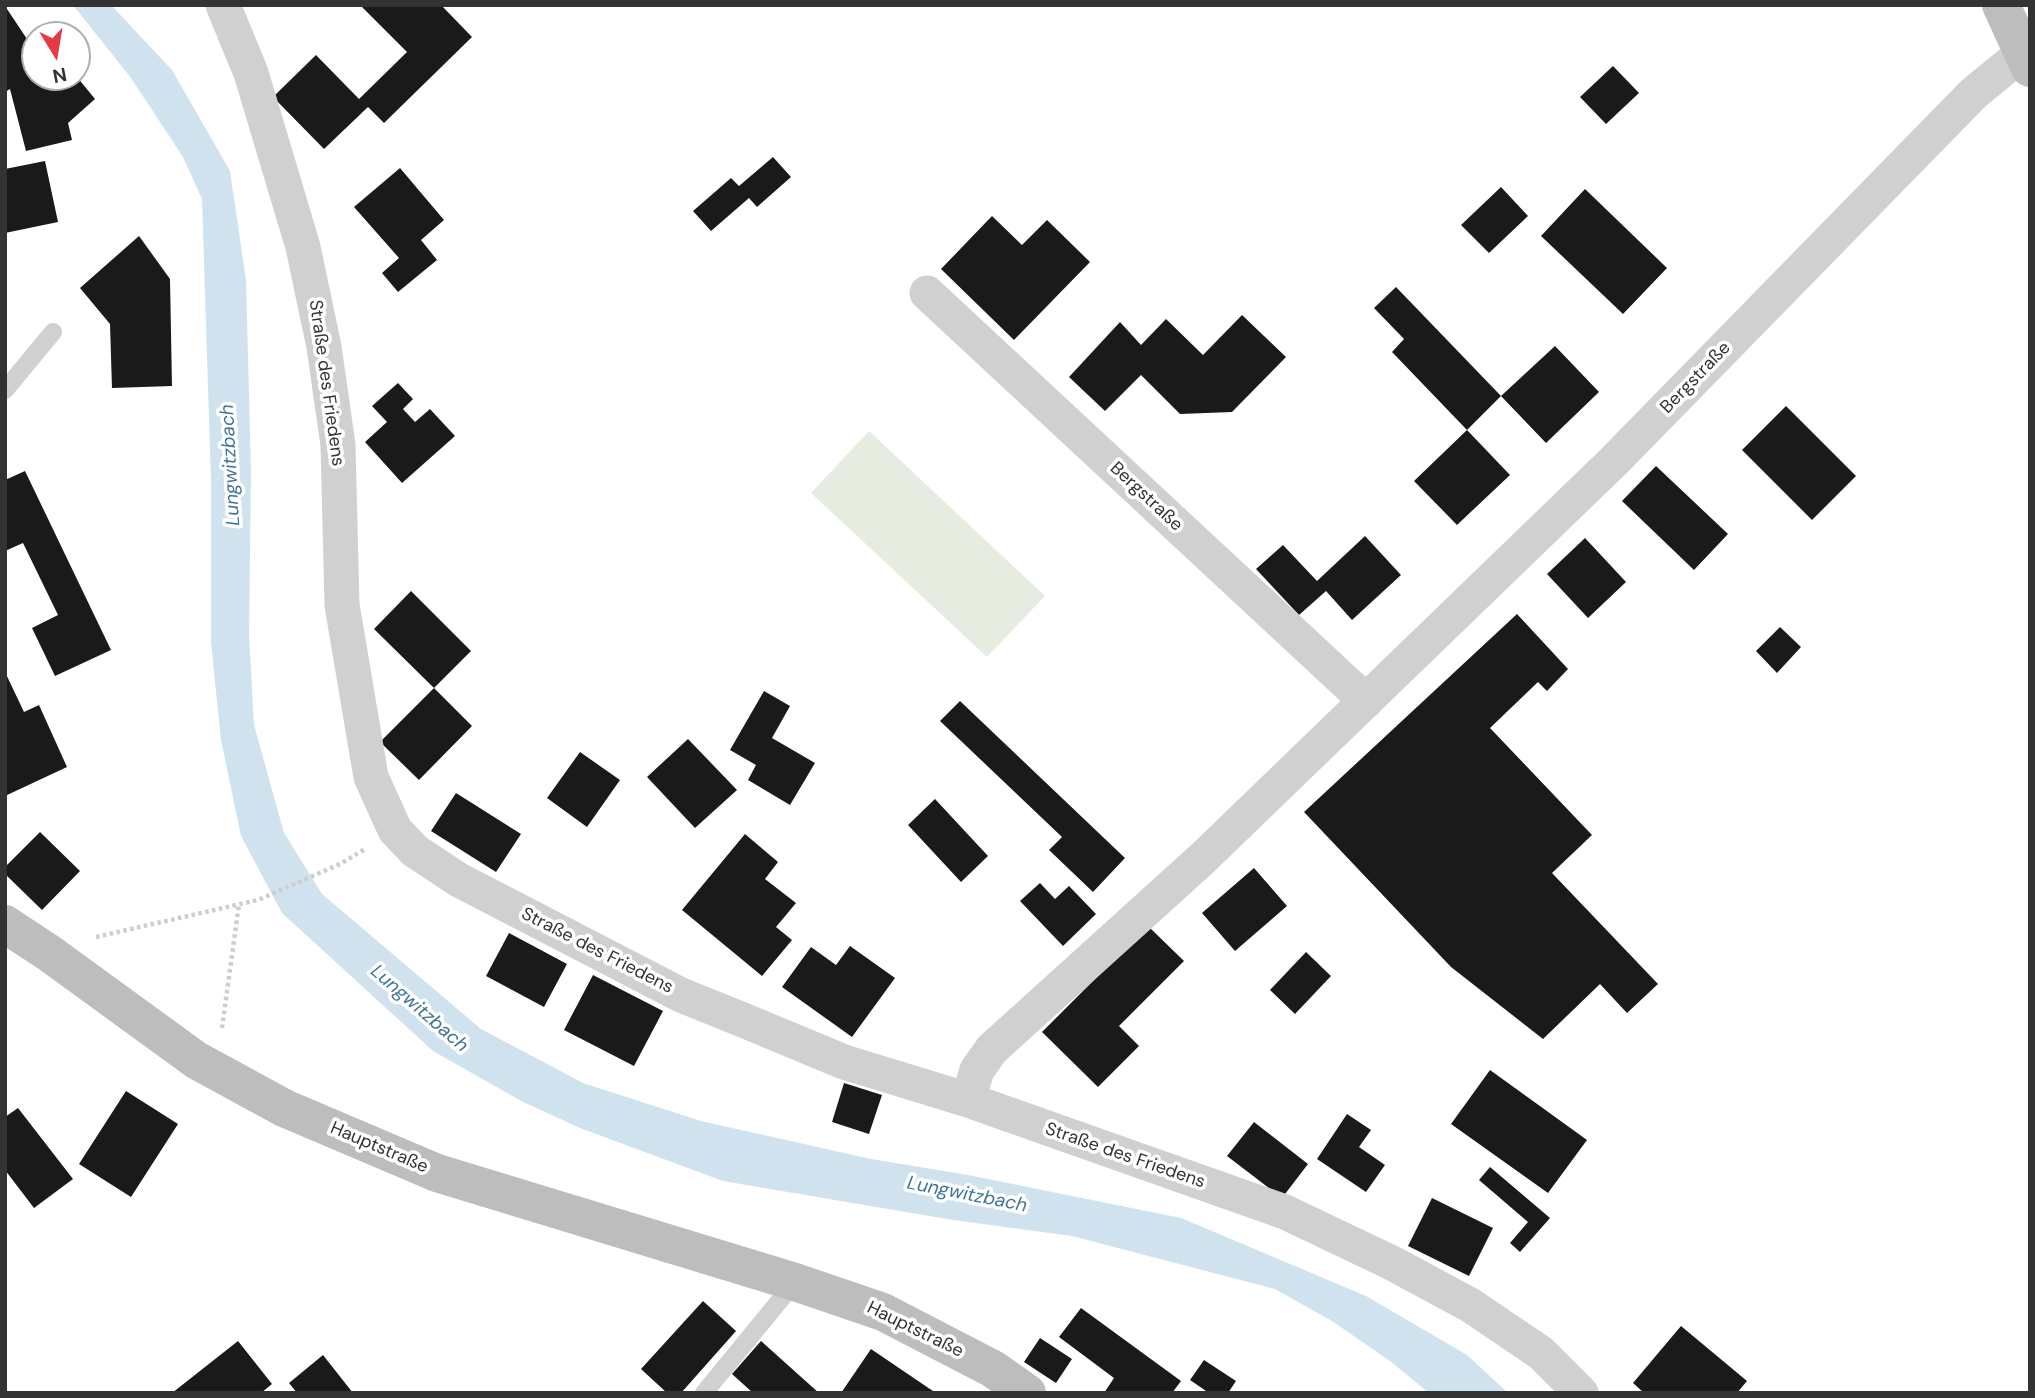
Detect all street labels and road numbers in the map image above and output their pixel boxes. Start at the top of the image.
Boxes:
street label: Straße des Friedens [304,298,348,468]
street label: Bergstraße [1656,338,1736,418]
street label: Bergstraße [1105,458,1187,536]
street label: Straße des Friedens [517,903,677,999]
street label: Hauptstraße [327,1118,431,1178]
street label: Straße des Friedens [1042,1118,1208,1194]
street label: Hauptstraße [863,1297,967,1363]

